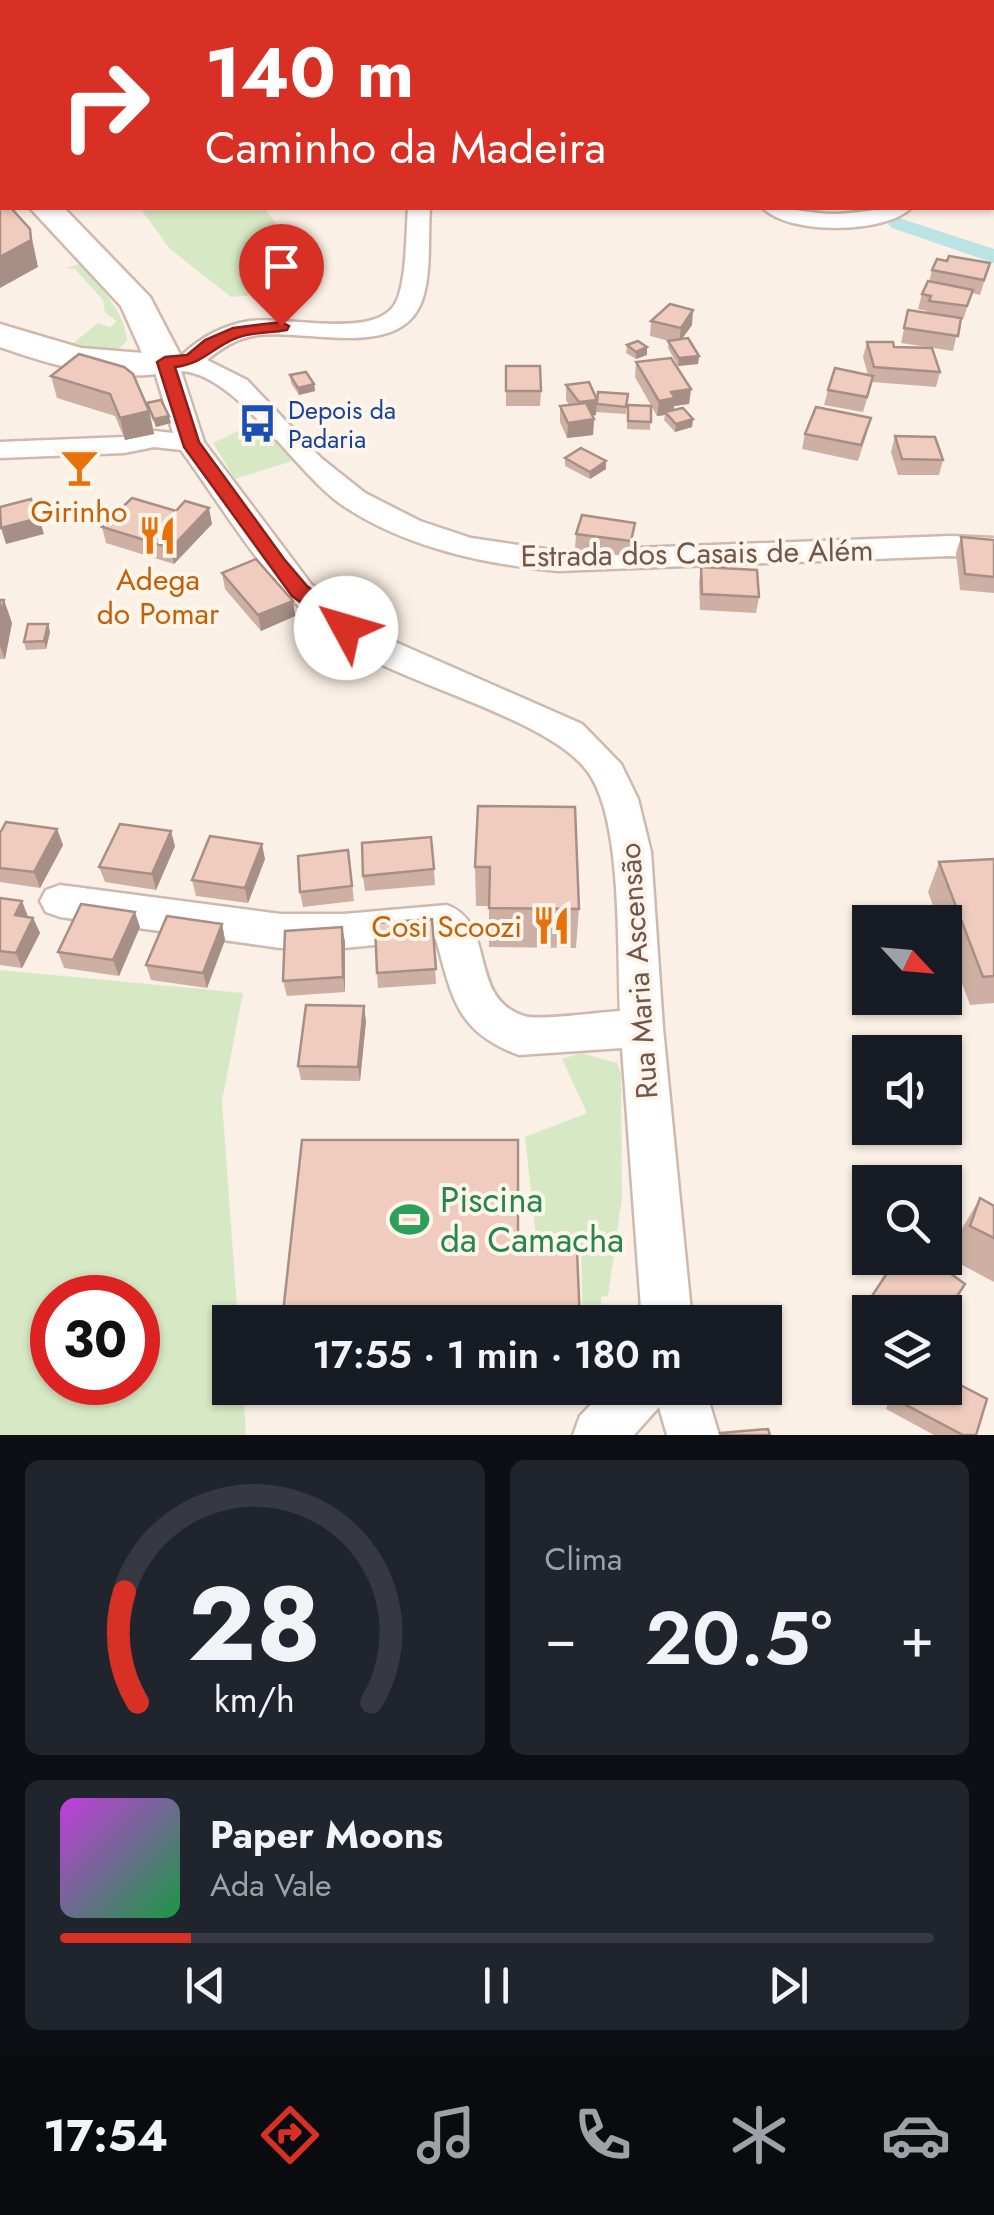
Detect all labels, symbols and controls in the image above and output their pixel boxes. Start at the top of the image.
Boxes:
text: 140 m [205,22,414,123]
icon: right [40,40,170,170]
text: Caminho da Madeira [205,115,606,180]
pin [239,224,324,327]
icon: arrive [254,239,309,294]
place label: Depois da Padaria [288,392,396,457]
bus stop icon: Depois da Padaria [237,403,279,445]
bar icon: Girinho [58,446,100,488]
place label: Girinho [30,490,128,533]
restaurant icon: Adega do Pomar [137,514,179,556]
street label: Estrada dos Casais de Além [520,528,874,578]
place label: Adega do Pomar [97,558,220,635]
position arrow [294,576,398,680]
street label: Rua Maria Ascensão [608,841,668,1101]
place label: Cosi Scoozi [371,905,522,948]
restaurant icon: Cosi Scoozi [531,905,573,947]
north arrow [852,905,962,1015]
map controls [852,905,962,1405]
button: sound [852,1035,962,1145]
button: search [852,1165,962,1275]
place label: Piscina da Camacha [440,1175,624,1265]
sports icon: Piscina da Camacha [389,1199,431,1241]
speed limit sign: 30 [30,1275,160,1405]
button: layers [852,1295,962,1405]
text: 17:55 · 1 min · 180 m [312,1327,682,1382]
text: Clima [545,1536,622,1582]
text: 28 [188,1549,321,1699]
text: 20.5° [645,1584,832,1692]
text: − [545,1598,577,1678]
text: + [900,1598,934,1678]
text: km/h [214,1674,295,1725]
text: Paper Moons [210,1807,443,1862]
text: Ada Vale [210,1862,332,1908]
icon: previous [178,1958,233,2013]
icon: pause [469,1958,524,2013]
icon: next [761,1958,816,2013]
icon: directions [255,2100,325,2170]
icon: music [411,2100,481,2170]
icon: phone [568,2100,638,2170]
icon: climate [724,2100,794,2170]
icon: car [881,2100,951,2170]
text: 17:54 [43,2103,168,2168]

